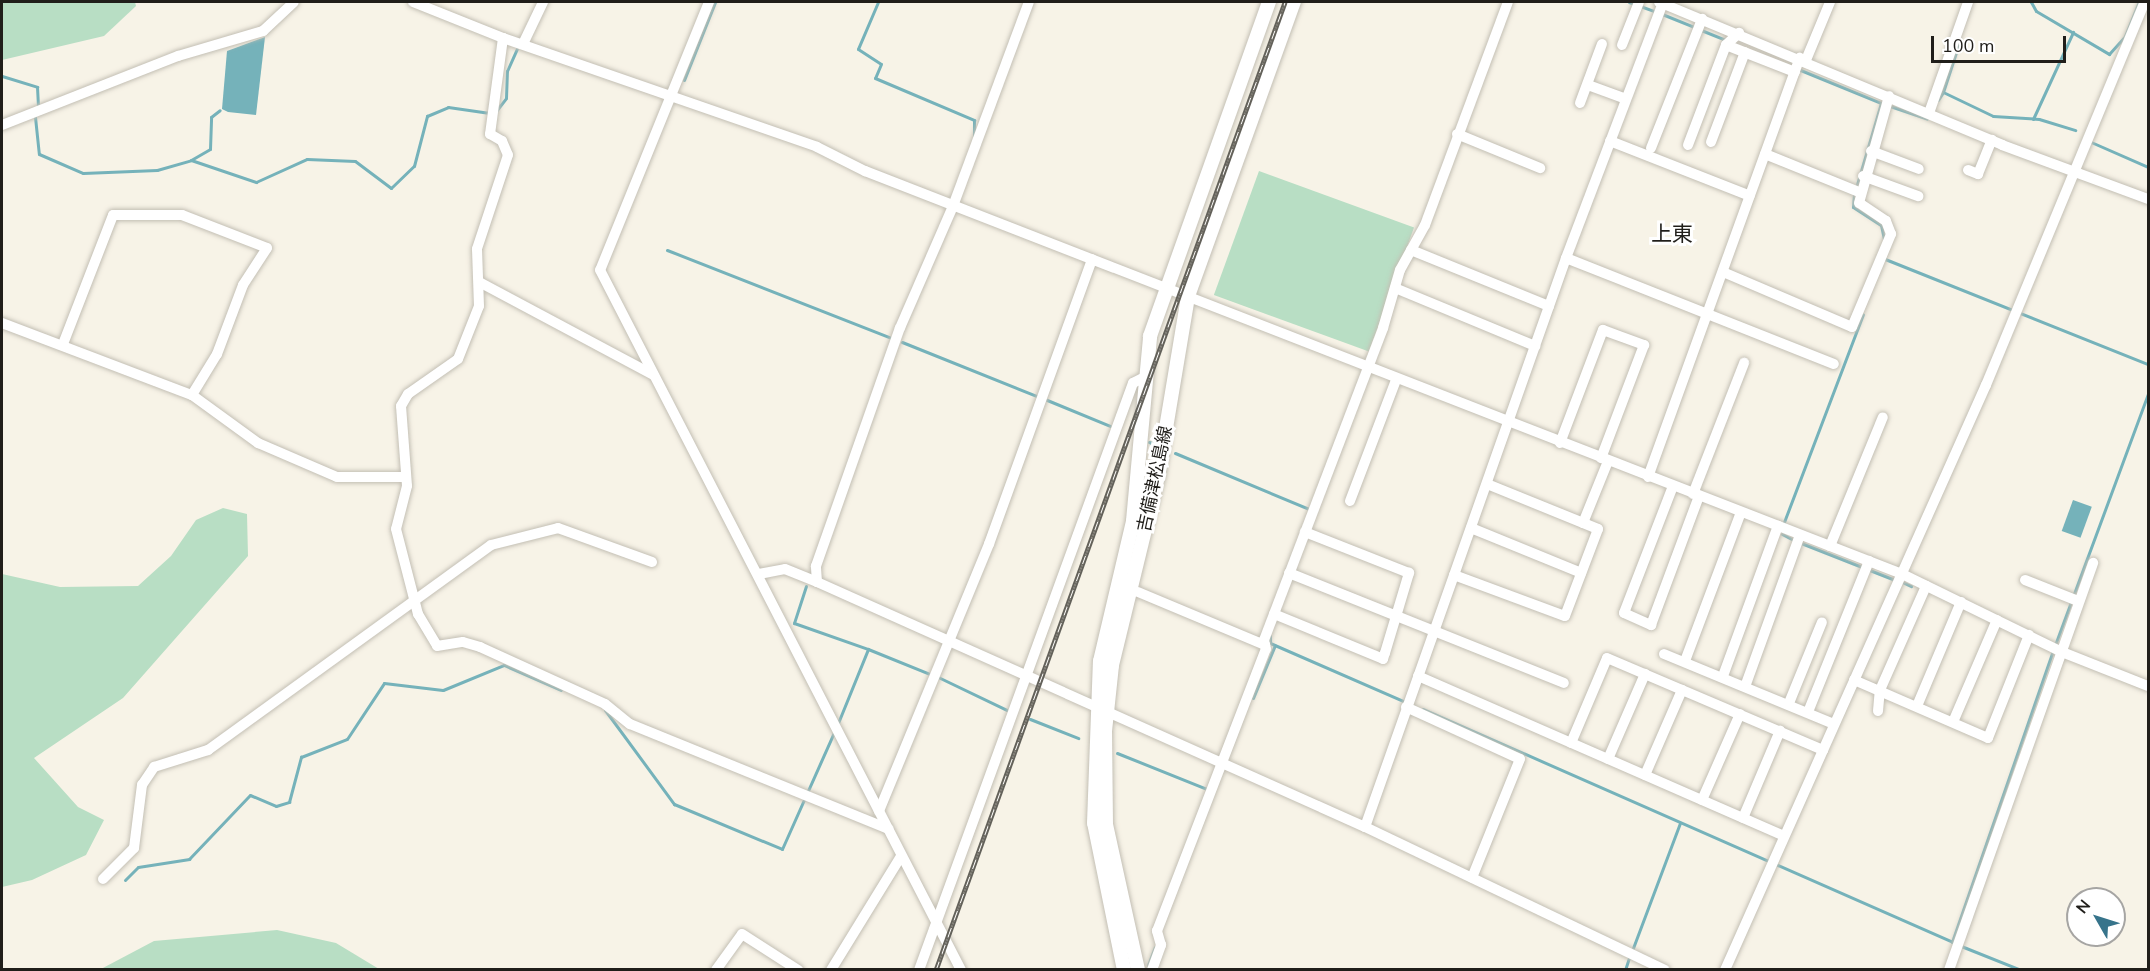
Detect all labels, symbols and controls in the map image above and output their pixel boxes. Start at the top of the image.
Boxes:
scale bar [1934,24,2069,62]
text: 100 m [1942,34,1994,58]
district label: 上東 [1651,221,1693,247]
street label: 吉備津松島線 [1133,424,1177,534]
north arrow [2066,887,2126,947]
text: N [2071,895,2096,919]

